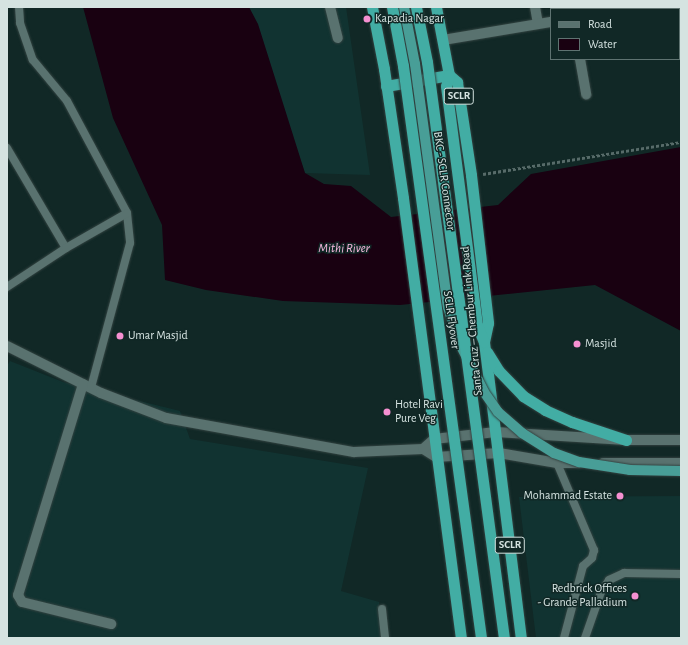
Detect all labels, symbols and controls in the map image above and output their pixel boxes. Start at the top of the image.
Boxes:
legend [550,8,680,60]
place label: Kapadia Nagar [375,12,444,26]
marker: Kapadia Nagar [362,14,372,24]
text: Road [588,18,612,30]
text: Water [588,38,617,50]
road number: SCLR [443,87,475,105]
street label: BKC - SCLR Connector [430,131,458,231]
water label: Mithi River [318,241,370,257]
street label: Santa Cruz – Chembur Link Road [458,246,486,396]
street label: SCLR Flyover [440,290,462,350]
place label: Umar Masjid [128,329,188,343]
marker: Umar Masjid [115,331,125,341]
place label: Masjid [585,337,617,351]
marker: Masjid [572,339,582,349]
place label: Hotel Ravi Pure Veg [395,398,443,426]
marker: Hotel Ravi Pure Veg [382,407,392,417]
place label: Mohammad Estate [524,489,612,503]
marker: Mohammad Estate [615,491,625,501]
road number: SCLR [494,536,526,554]
place label: Redbrick Offices - Grande Palladium [538,582,627,610]
marker: Redbrick Offices - Grande Palladium [630,591,640,601]

